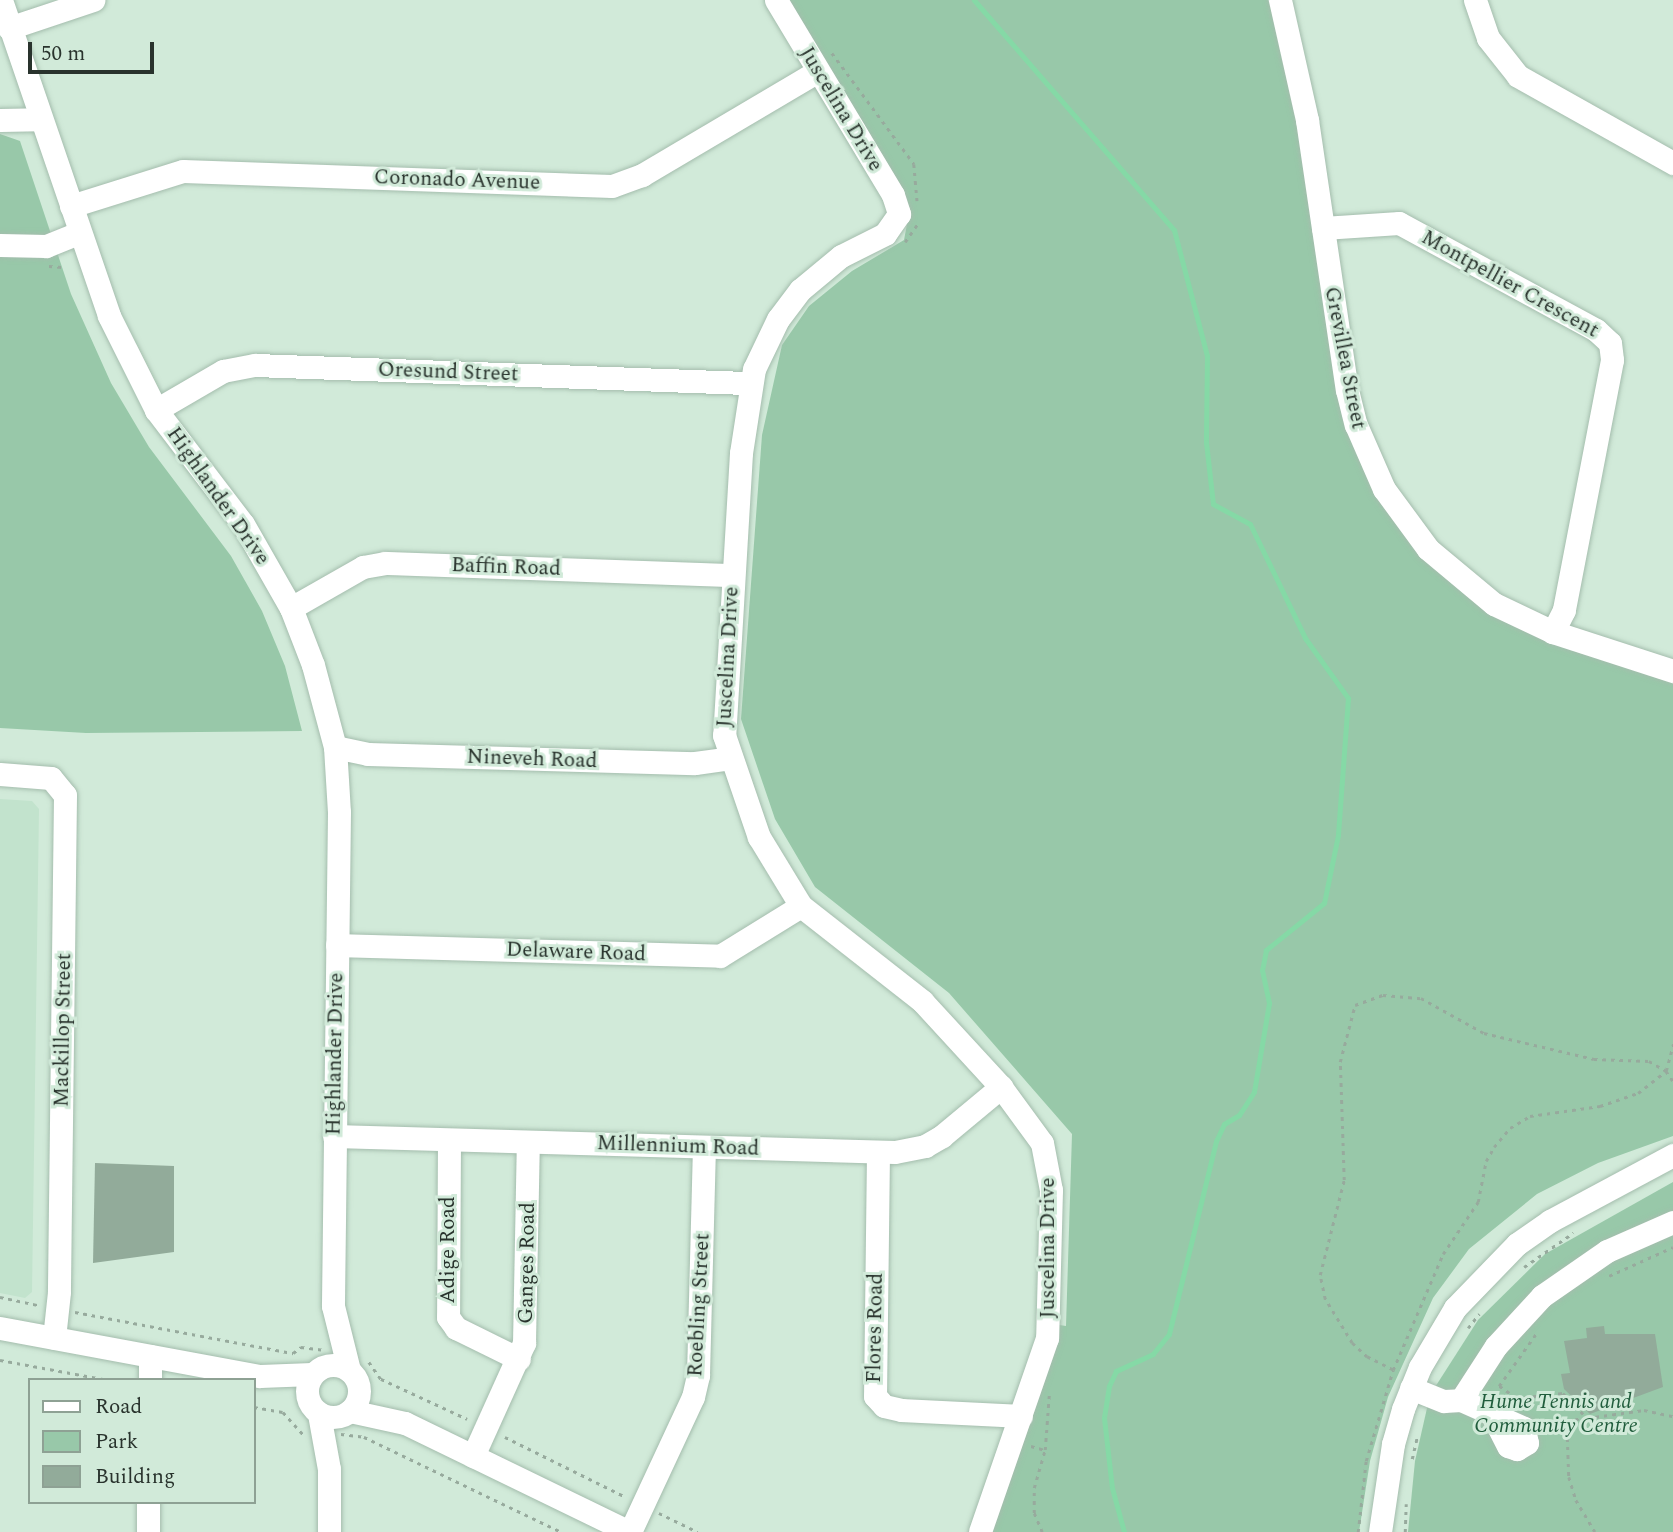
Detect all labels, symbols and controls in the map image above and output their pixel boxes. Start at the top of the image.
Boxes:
scale bar [32,28,158,72]
text: 50 m [41,38,85,70]
street label: Juscelina Drive [794,42,888,176]
street label: Coronado Avenue [373,165,541,195]
street label: Montpellier Crescent [1417,225,1603,343]
street label: Grevillea Street [1319,285,1371,431]
street label: Oresund Street [377,357,519,387]
street label: Highlander Drive [161,422,275,570]
street label: Baffin Road [451,552,561,582]
street label: Juscelina Drive [712,586,744,728]
street label: Nineveh Road [466,744,598,774]
street label: Delaware Road [506,937,646,967]
street label: Mackillop Street [49,953,77,1107]
street label: Highlander Drive [321,972,349,1136]
street label: Millennium Road [596,1131,760,1161]
street label: Juscelina Drive [1035,1178,1061,1318]
street label: Adige Road [435,1196,461,1304]
street label: Ganges Road [513,1202,541,1324]
street label: Roebling Street [683,1232,715,1378]
street label: Flores Road [861,1273,889,1383]
legend [28,1378,256,1504]
park label: Hume Tennis and Community Centre [1474,1389,1638,1439]
text: Road [95,1391,142,1423]
text: Park [95,1426,138,1458]
text: Building [95,1461,175,1493]

